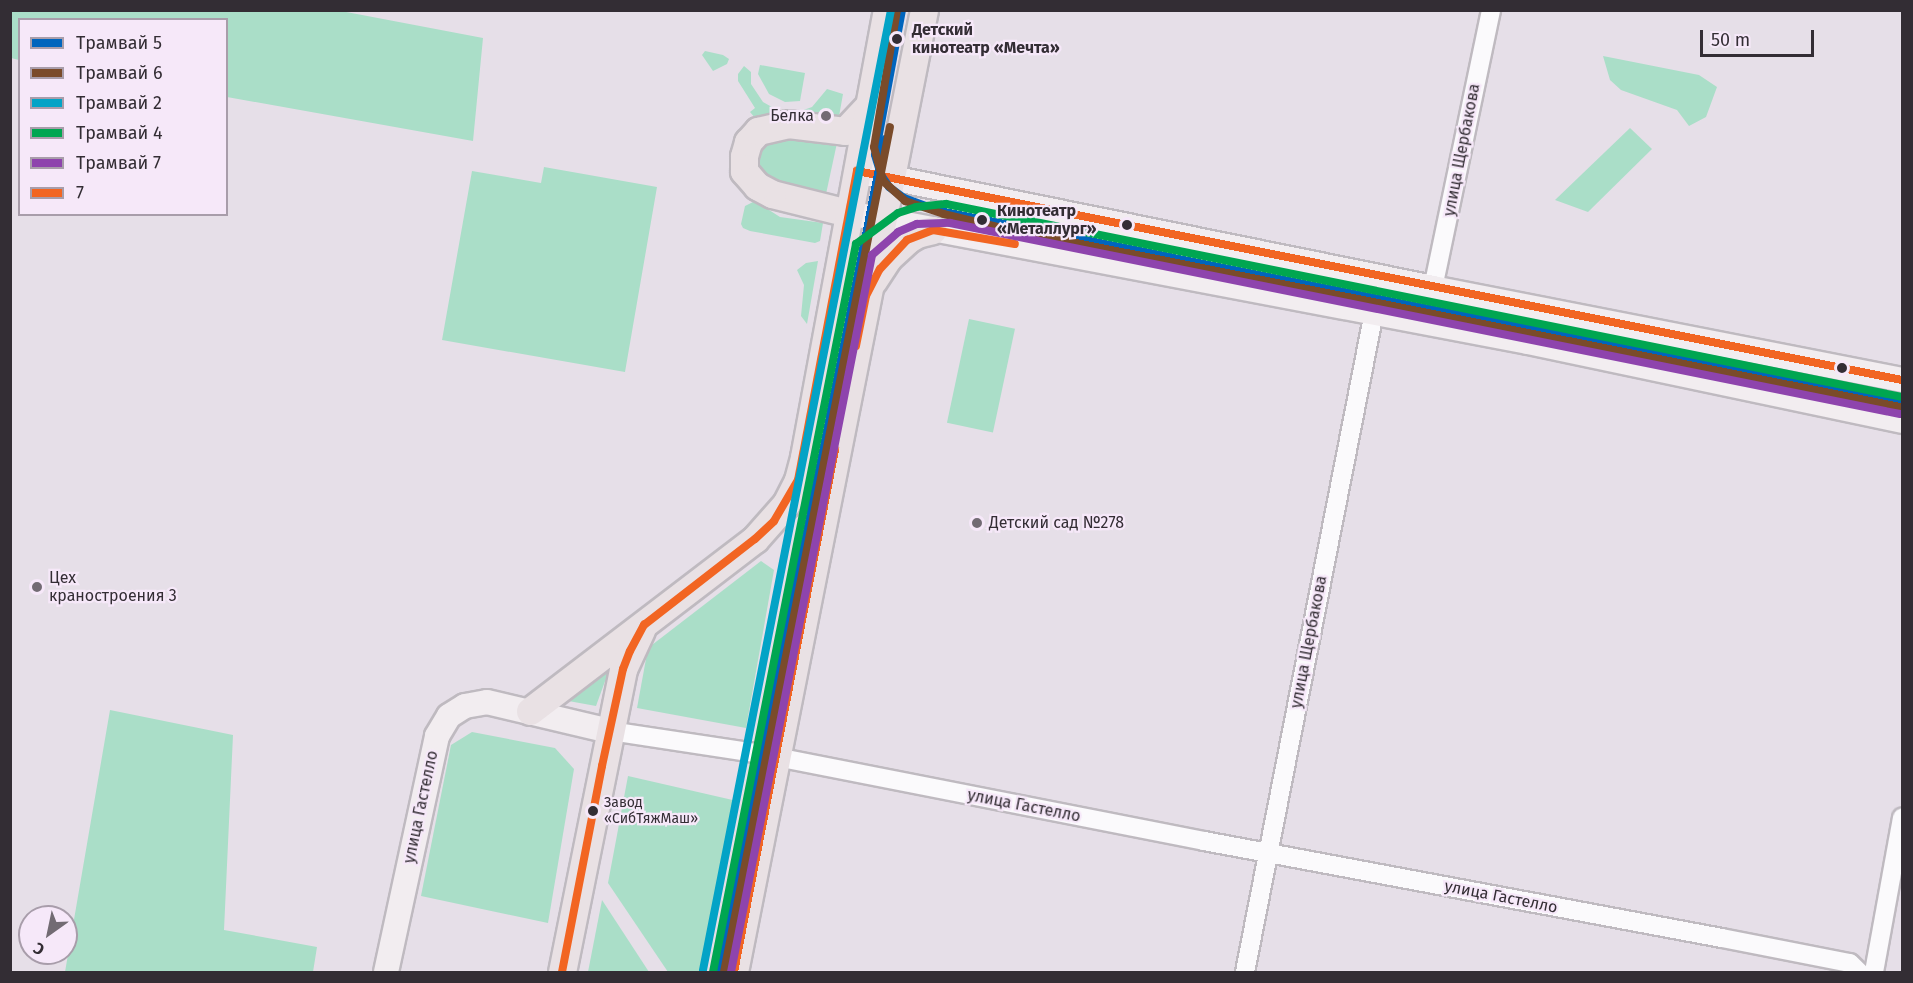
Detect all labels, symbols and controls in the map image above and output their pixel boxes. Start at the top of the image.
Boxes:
legend [18,18,228,216]
scale bar [1703,18,1817,56]
place label: Детский кинотеатр «Мечта» [912,20,1060,58]
marker: Детский кинотеатр «Мечта» [887,29,907,49]
text: 50 m [1711,29,1750,51]
text: Трамвай 5 [76,32,162,54]
text: Трамвай 6 [76,62,163,84]
street label: улица Щербакова [1440,82,1484,218]
text: Трамвай 2 [76,92,162,114]
place label: Белка [770,106,814,126]
marker: Белка [819,109,833,123]
text: Трамвай 4 [76,122,163,144]
text: Трамвай 7 [76,152,161,174]
text: 7 [76,182,84,204]
place label: Кинотеатр «Металлург» [997,201,1097,239]
marker: Кинотеатр «Металлург» [972,210,992,230]
unlabelled marker [1121,219,1133,231]
unlabelled marker [1836,362,1848,374]
place label: Детский сад №278 [989,513,1124,533]
marker: Детский сад №278 [970,516,984,530]
place label: Цех краностроения 3 [49,568,177,606]
street label: улица Щербакова [1287,574,1331,710]
marker: Цех краностроения 3 [30,580,44,594]
street label: улица Гастелло [400,749,442,865]
street label: улица Гастелло [966,786,1082,826]
place label: Завод «СибТяжМаш» [604,795,698,828]
marker: Завод «СибТяжМаш» [587,805,599,817]
street label: улица Гастелло [1443,877,1559,917]
north arrow [18,905,78,965]
text: С [30,938,48,959]

